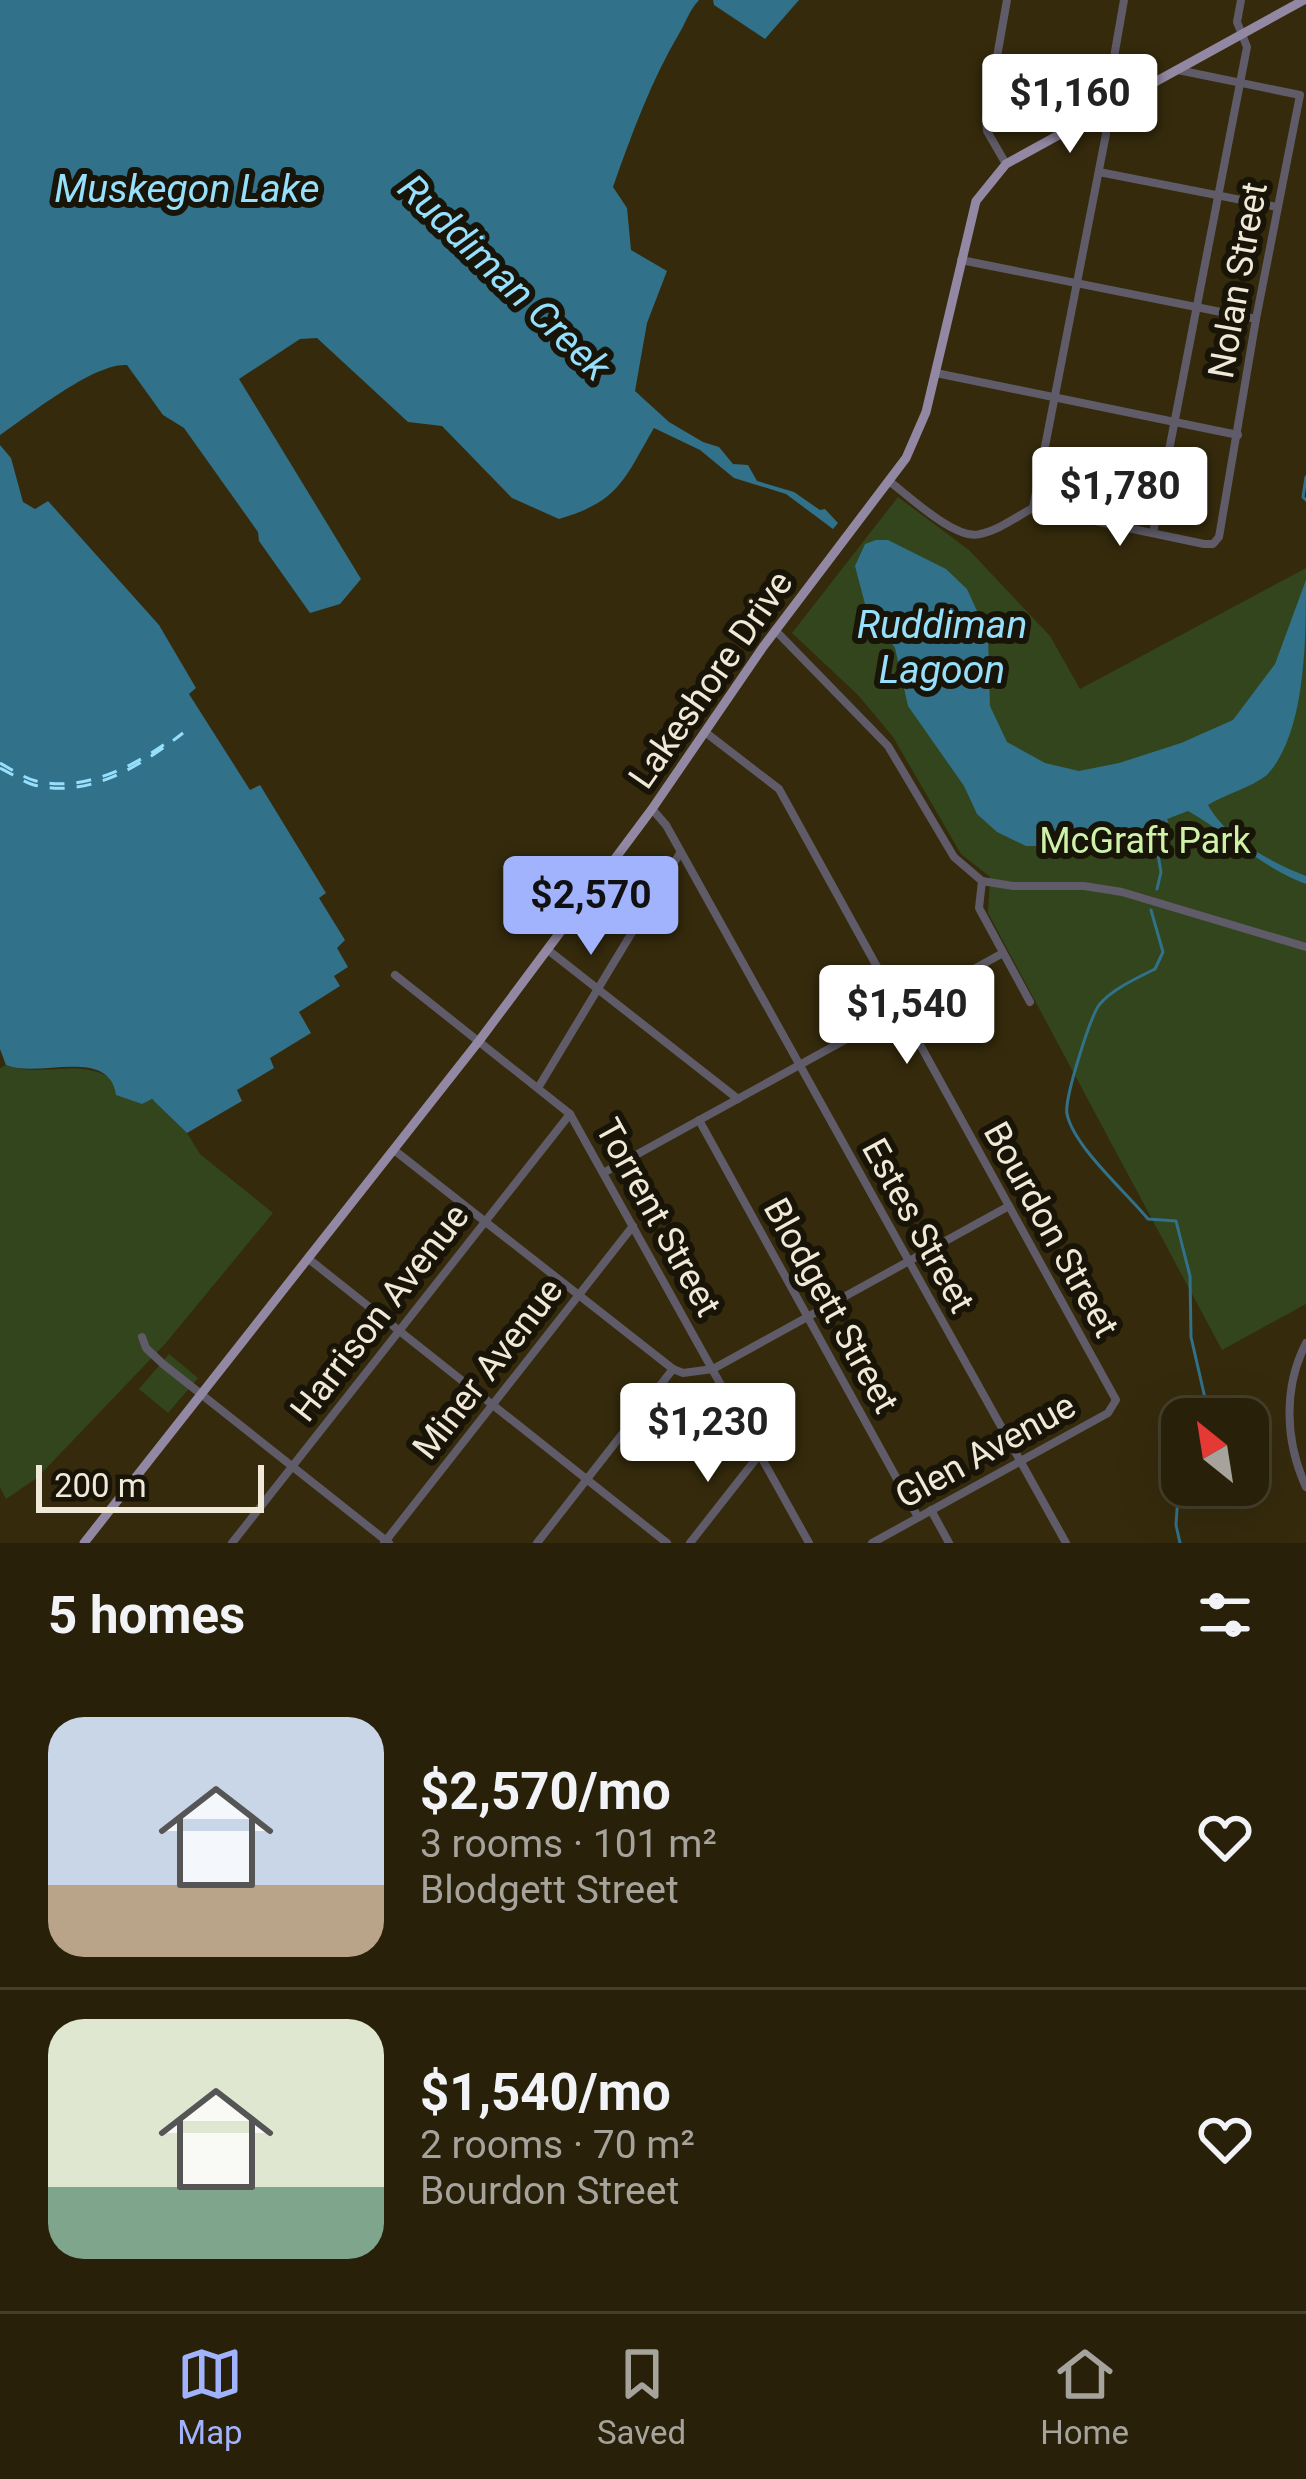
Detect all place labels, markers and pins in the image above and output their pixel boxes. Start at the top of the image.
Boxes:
pin: $1,160 [972,54,1168,156]
pin: $1,780 [1022,447,1218,549]
pin: $2,570 [493,856,689,958]
pin: $1,540 [809,965,1005,1067]
pin: $1,230 [610,1383,806,1485]

